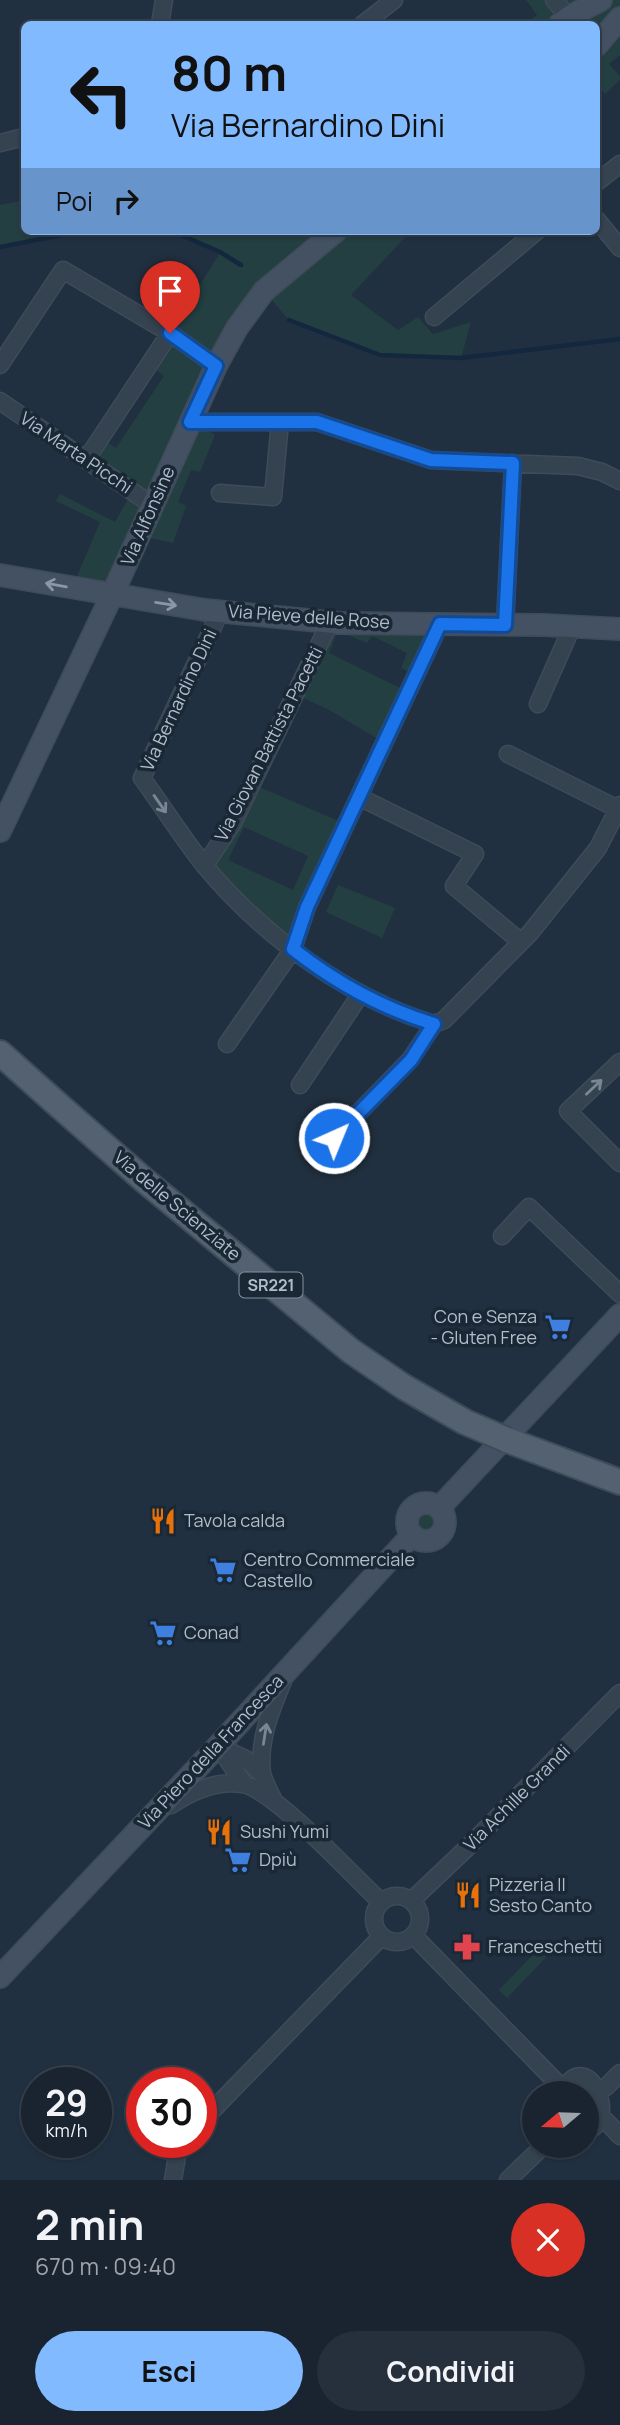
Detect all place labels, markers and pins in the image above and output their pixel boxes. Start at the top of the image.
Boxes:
pin [140,261,200,333]
place label: Con e Senza - Gluten Free [430,1304,537,1349]
supermarket icon: Con e Senza - Gluten Free [543,1312,573,1342]
restaurant icon: Tavola calda [148,1506,178,1536]
place label: Tavola calda [184,1508,285,1532]
place label: Centro Commerciale Castello [244,1547,415,1592]
supermarket icon: Centro Commerciale Castello [208,1555,238,1585]
supermarket icon: Conad [148,1618,178,1648]
place label: Conad [184,1620,239,1644]
restaurant icon: Sushi Yumi [204,1817,234,1847]
place label: Sushi Yumi [240,1819,329,1843]
supermarket icon: Dpiù [223,1845,253,1875]
place label: Dpiù [259,1847,297,1871]
place label: Pizzeria Il Sesto Canto [489,1872,592,1917]
restaurant icon: Pizzeria Il Sesto Canto [453,1880,483,1910]
pharmacy icon: Franceschetti [452,1932,482,1962]
place label: Franceschetti [488,1934,602,1958]

